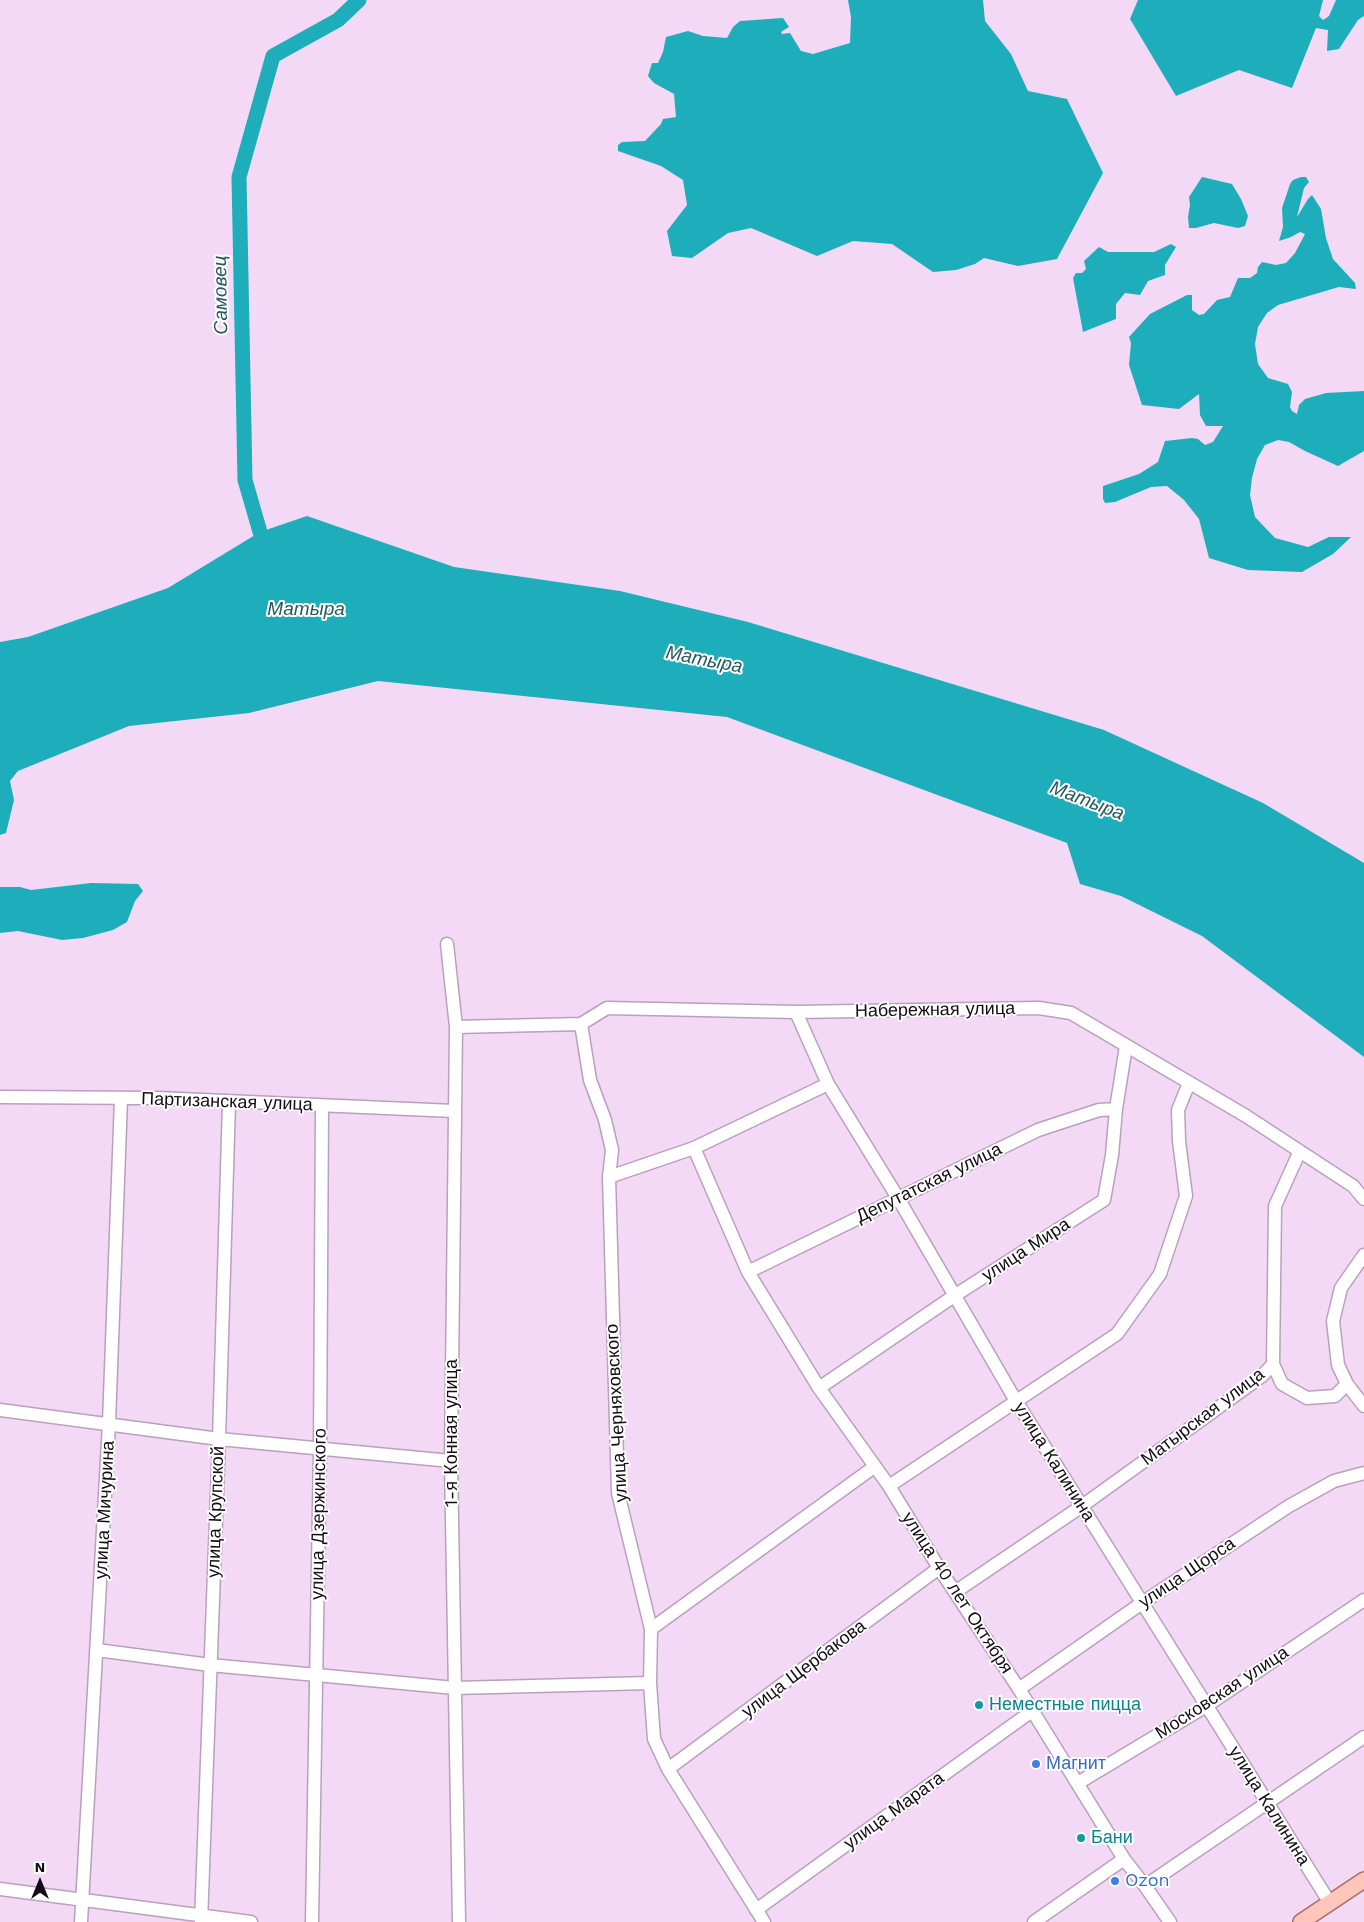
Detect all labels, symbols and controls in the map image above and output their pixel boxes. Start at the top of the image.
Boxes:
water label: Самовец [209,255,233,335]
water label: Матыра [267,598,345,620]
water label: Матыра [664,641,744,679]
water label: Матыра [1047,776,1127,826]
street label: Набережная улица [855,998,1015,1022]
street label: Партизанская улица [141,1088,313,1116]
street label: Депутатская улица [853,1138,1005,1228]
street label: улица Мира [978,1214,1074,1286]
street label: улица Черняховского [602,1323,632,1503]
street label: 1-я Конная улица [441,1359,463,1507]
street label: Матырская улица [1137,1364,1269,1470]
street label: улица Калинина [1009,1398,1099,1526]
street label: улица Дзержинского [307,1428,331,1600]
street label: улица Мичурина [91,1440,119,1580]
street label: улица Крупской [203,1446,229,1578]
street label: улица 40 лет Октября [897,1508,1017,1678]
street label: улица Щорса [1135,1533,1239,1613]
street label: улица Щербакова [738,1615,870,1723]
street label: Московская улица [1151,1642,1293,1744]
place label: Неместные пицца [989,1694,1141,1716]
marker: Неместные пицца [973,1699,985,1711]
street label: улица Калинина [1224,1742,1314,1870]
place label: Магнит [1046,1753,1106,1775]
marker: Магнит [1030,1758,1042,1770]
street label: улица Марата [840,1767,948,1855]
place label: Бани [1091,1827,1133,1849]
marker: Бани [1075,1832,1087,1844]
north arrow [15,1857,65,1907]
text: N [35,1859,45,1875]
place label: Ozon [1125,1870,1170,1892]
marker: Ozon [1109,1875,1121,1887]

